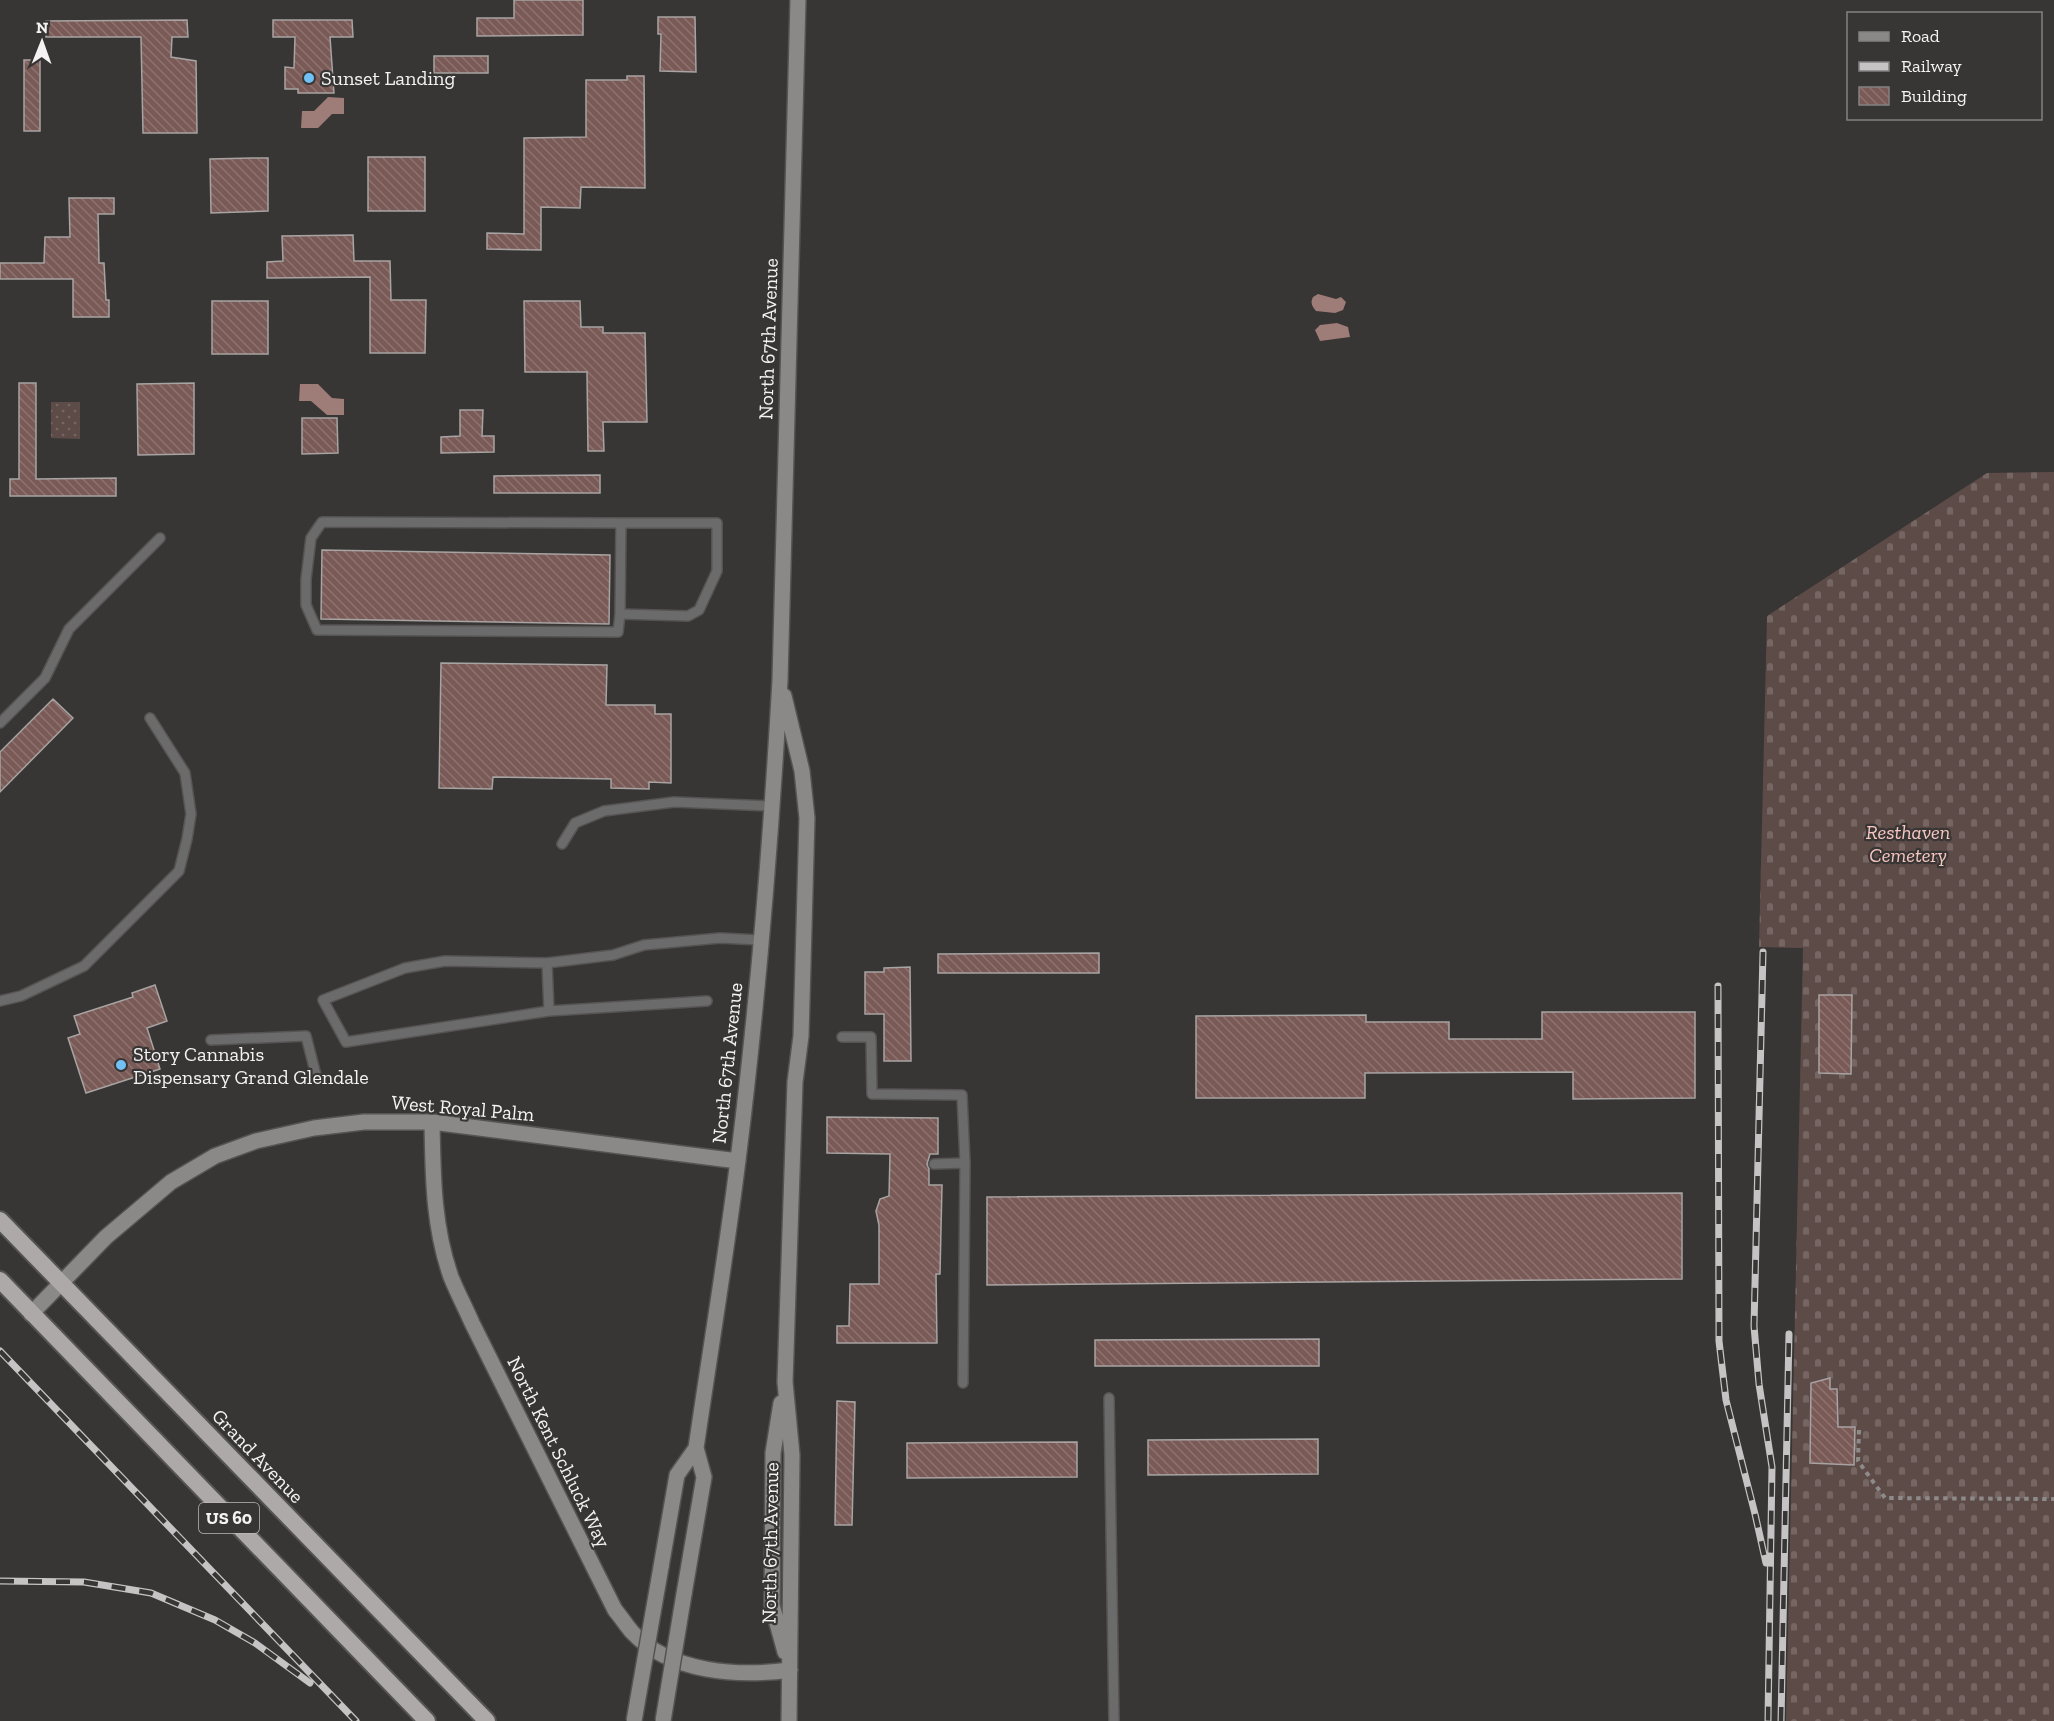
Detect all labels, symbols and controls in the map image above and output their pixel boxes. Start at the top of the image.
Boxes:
north arrow [12,12,72,72]
legend [1847,12,2042,120]
text: N [36,18,49,37]
text: Road [1901,25,1940,47]
text: Railway [1901,55,1963,77]
place label: Sunset Landing [321,66,456,90]
marker: Sunset Landing [302,71,316,85]
text: Building [1901,85,1967,107]
street label: North 67th Avenue [753,258,783,420]
park label: Resthaven Cemetery [1866,820,1950,867]
street label: North 67th Avenue [707,981,747,1145]
place label: Story Cannabis Dispensary Grand Glendale [133,1042,369,1089]
marker: Story Cannabis Dispensary Grand Glendale [114,1058,128,1072]
street label: West Royal Palm [391,1090,536,1126]
street label: North Kent Schluck Way [502,1353,616,1552]
street label: Grand Avenue [207,1404,309,1508]
street label: North 67th Avenue [757,1462,783,1624]
road number: US 60 [199,1503,259,1533]

